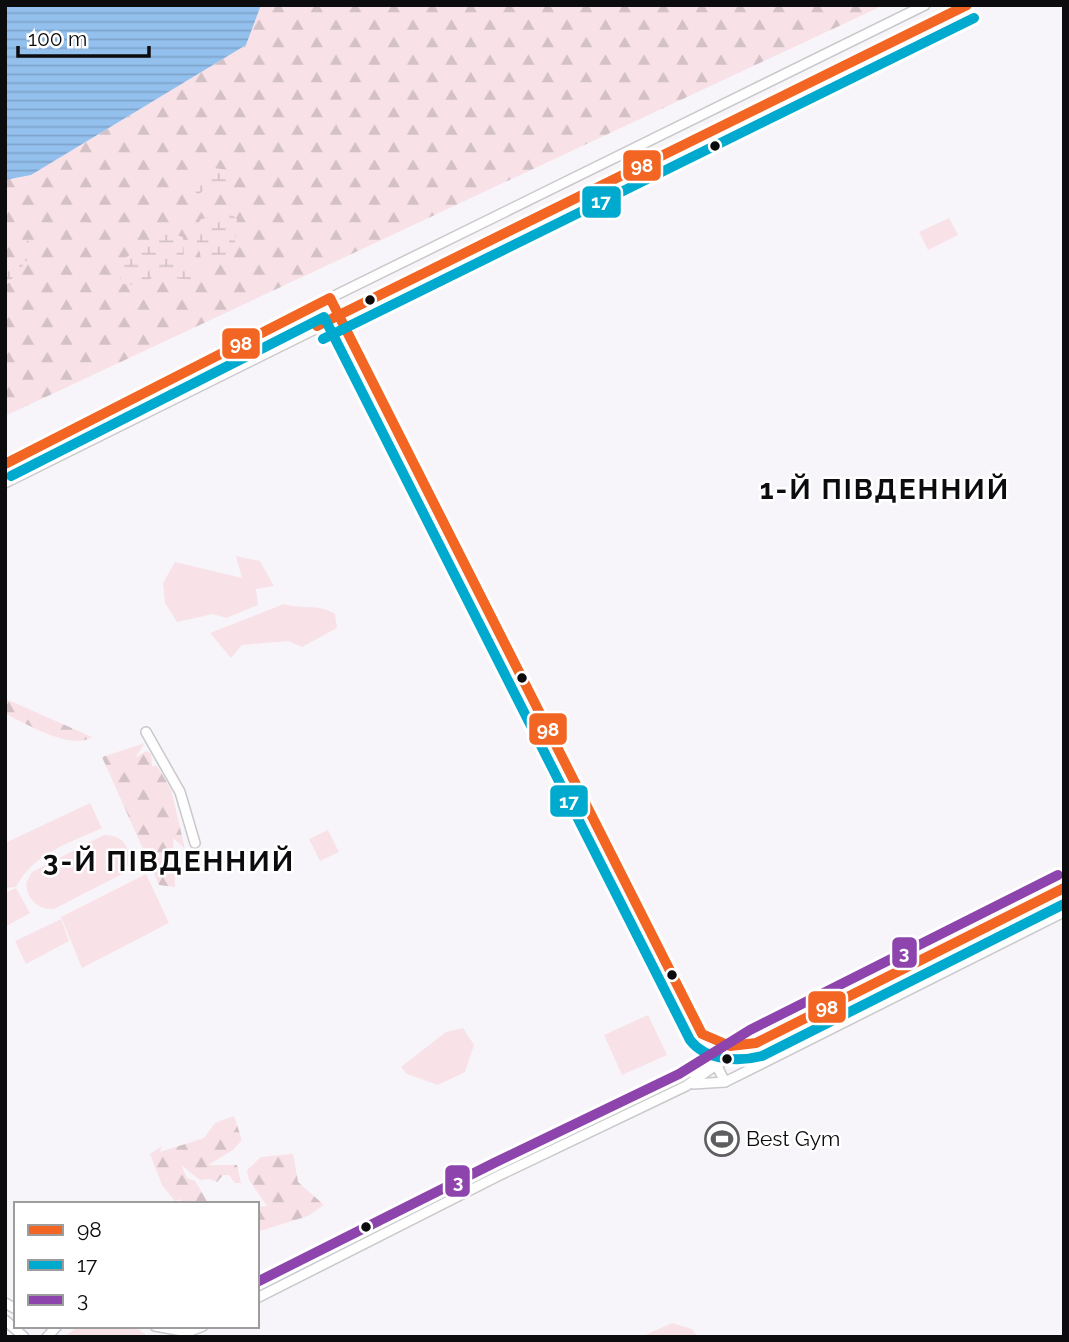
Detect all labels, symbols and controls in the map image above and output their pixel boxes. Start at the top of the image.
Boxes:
scale bar [18,14,149,58]
text: 100 m [28,26,87,51]
unlabelled marker [708,139,722,153]
line badge: 98 [622,149,662,182]
text: 98 [631,154,653,176]
line badge: 17 [581,185,622,219]
text: 17 [591,190,611,212]
unlabelled marker [363,293,377,307]
line badge: 98 [221,327,261,360]
text: 98 [230,332,252,354]
district label: 1-Й ПІВДЕННИЙ [760,473,1010,506]
unlabelled marker [515,671,529,685]
line badge: 98 [528,712,568,746]
text: 98 [537,718,559,740]
line badge: 17 [549,784,589,818]
text: 17 [559,790,579,812]
district label: 3-Й ПІВДЕННИЙ [43,845,295,878]
line badge: 3 [891,936,918,969]
text: 3 [899,941,909,963]
unlabelled marker [665,968,679,982]
line badge: 98 [807,990,847,1024]
text: 98 [816,996,838,1018]
unlabelled marker [720,1052,734,1066]
sports icon: Best Gym [703,1120,741,1158]
place label: Best Gym [746,1126,840,1151]
line badge: 3 [444,1164,471,1198]
text: 3 [453,1170,463,1192]
legend [14,1202,259,1328]
text: 98 [77,1217,102,1242]
unlabelled marker [359,1220,373,1234]
text: 17 [77,1252,98,1277]
text: 3 [77,1287,88,1312]

